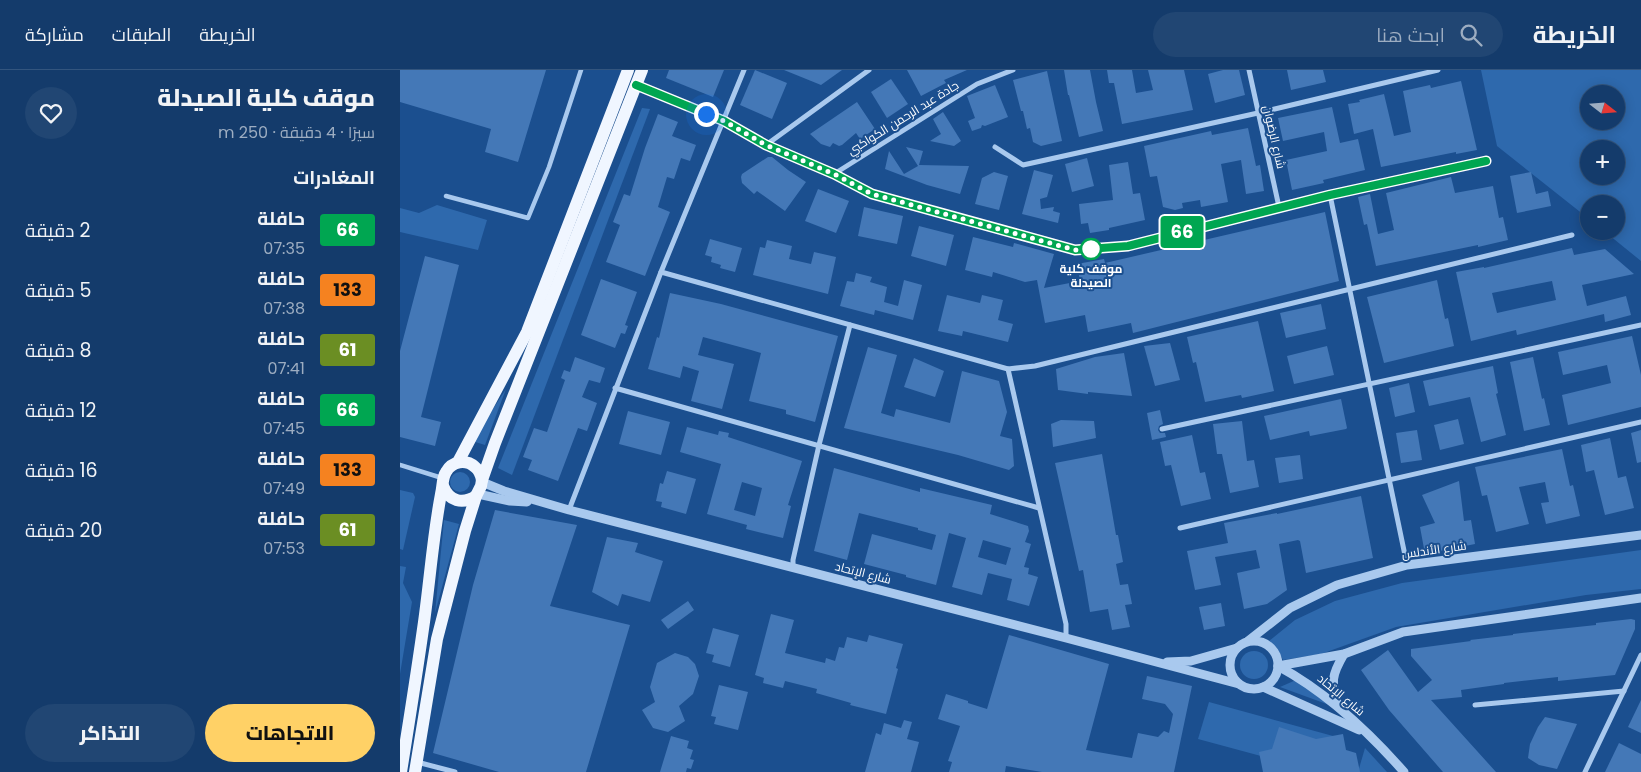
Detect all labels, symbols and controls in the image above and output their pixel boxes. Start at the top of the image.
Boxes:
search box [1153,12,1503,57]
text: الخريطة [1533,18,1616,51]
icon: search [1457,21,1485,49]
text: مشاركة [25,22,84,47]
text: الطبقات [112,22,171,47]
text: الخريطة [199,22,256,47]
text: ابحث هنا [1376,22,1445,49]
street label: جادة عبد الرحمن الكواكبي [844,76,963,160]
text: موقف كلية الصيدلة [157,81,375,114]
north arrow [1580,85,1625,130]
map controls [1580,85,1625,240]
button: heart [25,87,77,139]
your location [694,102,719,127]
street label: شارع الرضوان [1259,104,1290,170]
text: سيرًا · 4 دقيقة · 250 m [218,121,375,144]
button: + [1580,140,1625,185]
text: المغادرات [293,164,375,191]
button: − [1580,195,1625,240]
text: حافلة [257,205,305,232]
line badge: 66 [1160,216,1204,248]
text: 2 دقيقة [25,217,90,244]
text: 66 [336,217,359,242]
text: 66 [1171,219,1193,244]
text: 07:35 [263,237,305,260]
marker: موقف كلية الصيدلة [1080,238,1102,260]
place label: موقف كلية الصيدلة [1060,260,1123,291]
text: حافلة [257,265,305,292]
text: 5 دقيقة [25,277,91,304]
text: 133 [333,277,362,302]
text: 07:38 [263,297,305,320]
text: حافلة [257,325,305,352]
text: 8 دقيقة [25,337,92,364]
text: 61 [338,337,357,362]
text: 07:41 [268,357,305,380]
text: حافلة [257,385,305,412]
text: 12 دقيقة [25,397,97,424]
text: 66 [336,397,359,422]
text: 07:45 [263,417,305,440]
text: حافلة [257,445,305,472]
text: 16 دقيقة [25,457,98,484]
text: 133 [333,457,362,482]
text: 07:49 [263,477,305,500]
text: حافلة [257,505,305,532]
text: 20 دقيقة [25,517,102,544]
text: 61 [338,517,357,542]
text: 07:53 [263,537,305,560]
street label: شارع الأندلس [1400,537,1468,562]
street label: شارع الإتحاد [833,557,893,588]
street label: شارع الإتحاد [1314,670,1369,720]
button: التذاكر [25,704,195,762]
button: الاتجاهات [205,704,375,762]

